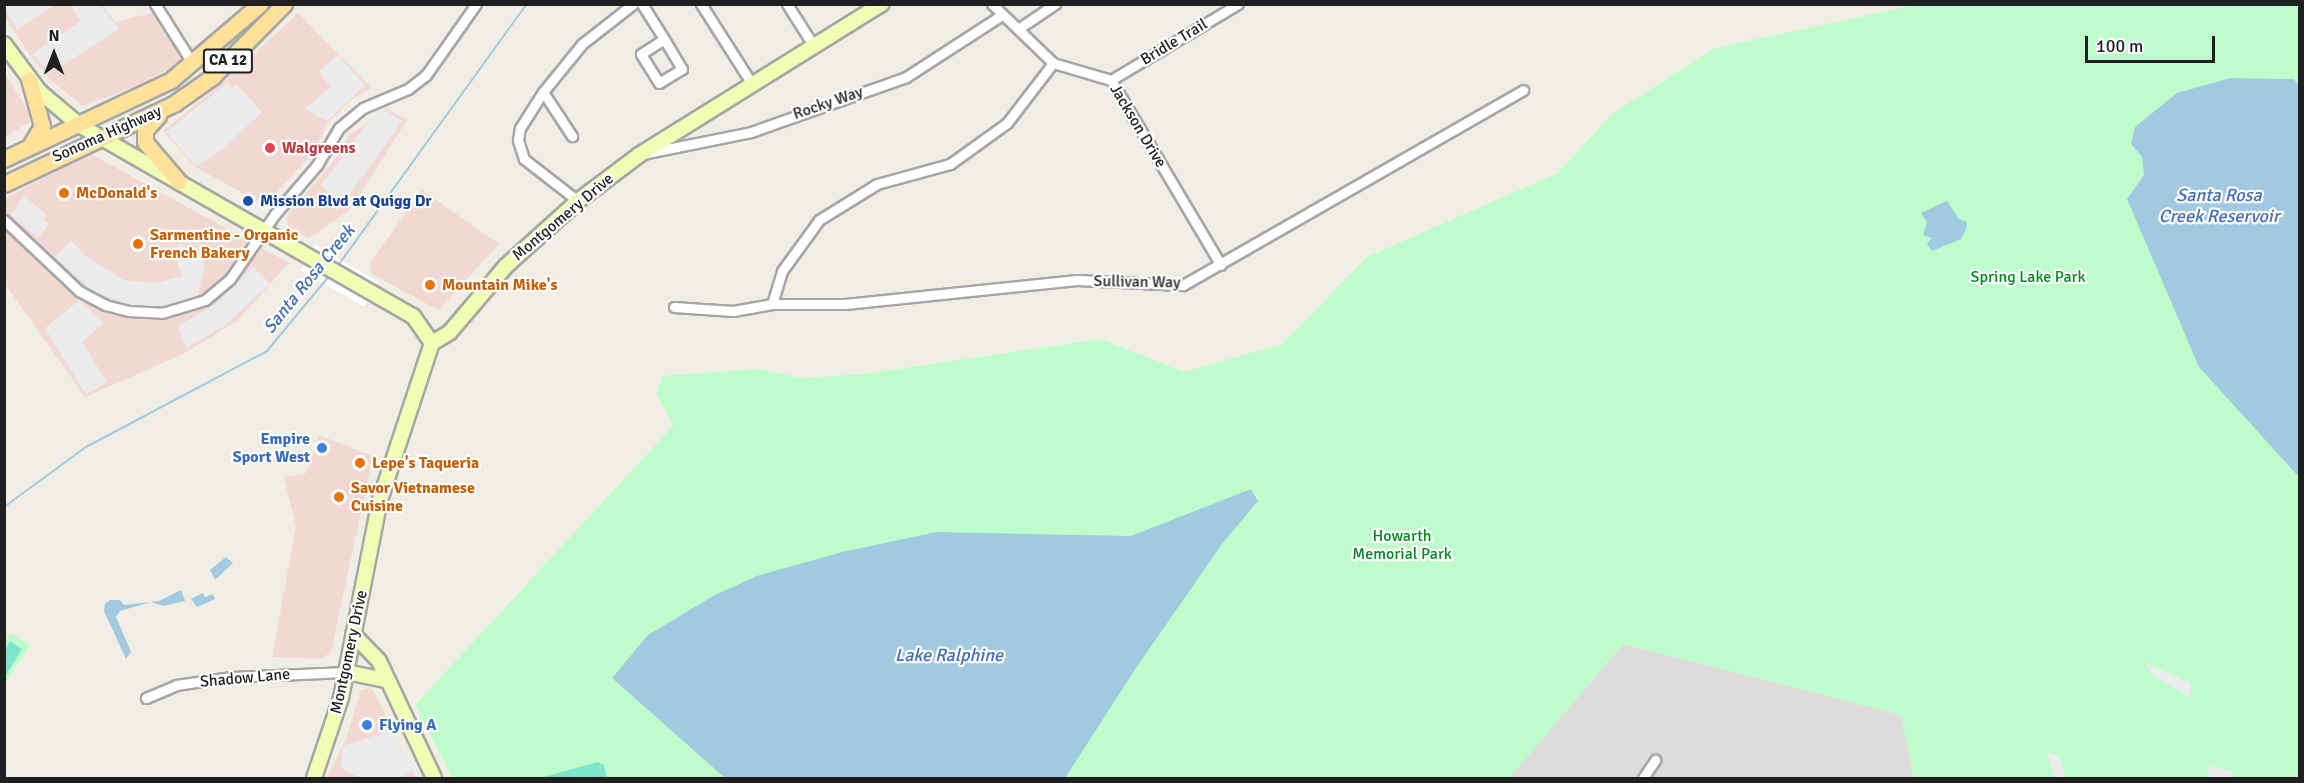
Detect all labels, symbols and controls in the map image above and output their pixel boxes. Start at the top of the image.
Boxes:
street label: Bridle Trail [1137,15,1211,69]
north arrow [24,24,84,84]
scale bar [2088,24,2218,62]
text: N [48,26,60,46]
text: 100 m [2096,35,2143,57]
road number: CA 12 [202,49,254,73]
street label: Jackson Drive [1106,81,1170,171]
street label: Rocky Way [791,82,865,124]
street label: Sonoma Highway [49,101,165,167]
place label: Walgreens [282,138,356,158]
marker: Walgreens [263,141,277,155]
street label: Montgomery Drive [509,169,617,265]
place label: McDonald's [76,183,157,203]
water label: Santa Rosa Creek Reservoir [2159,185,2279,228]
marker: McDonald's [57,186,71,200]
place label: Mission Blvd at Quigg Dr [260,191,432,211]
marker: Mission Blvd at Quigg Dr [241,194,255,208]
water label: Santa Rosa Creek [259,220,359,338]
place label: Sarmentine - Organic French Bakery [150,225,298,263]
marker: Sarmentine - Organic French Bakery [131,237,145,251]
park label: Spring Lake Park [1971,267,2085,287]
street label: Sullivan Way [1093,272,1181,292]
place label: Mountain Mike's [442,275,557,295]
marker: Mountain Mike's [423,278,437,292]
place label: Empire Sport West [233,429,310,467]
marker: Empire Sport West [315,441,329,455]
place label: Lepe's Taqueria [372,453,479,473]
marker: Lepe's Taqueria [353,456,367,470]
place label: Savor Vietnamese Cuisine [351,478,475,516]
marker: Savor Vietnamese Cuisine [332,490,346,504]
park label: Howarth Memorial Park [1352,526,1452,564]
street label: Montgomery Drive [327,588,371,716]
water label: Lake Ralphine [895,644,1003,666]
street label: Shadow Lane [199,664,291,692]
place label: Flying A [379,715,436,735]
marker: Flying A [360,718,374,732]

